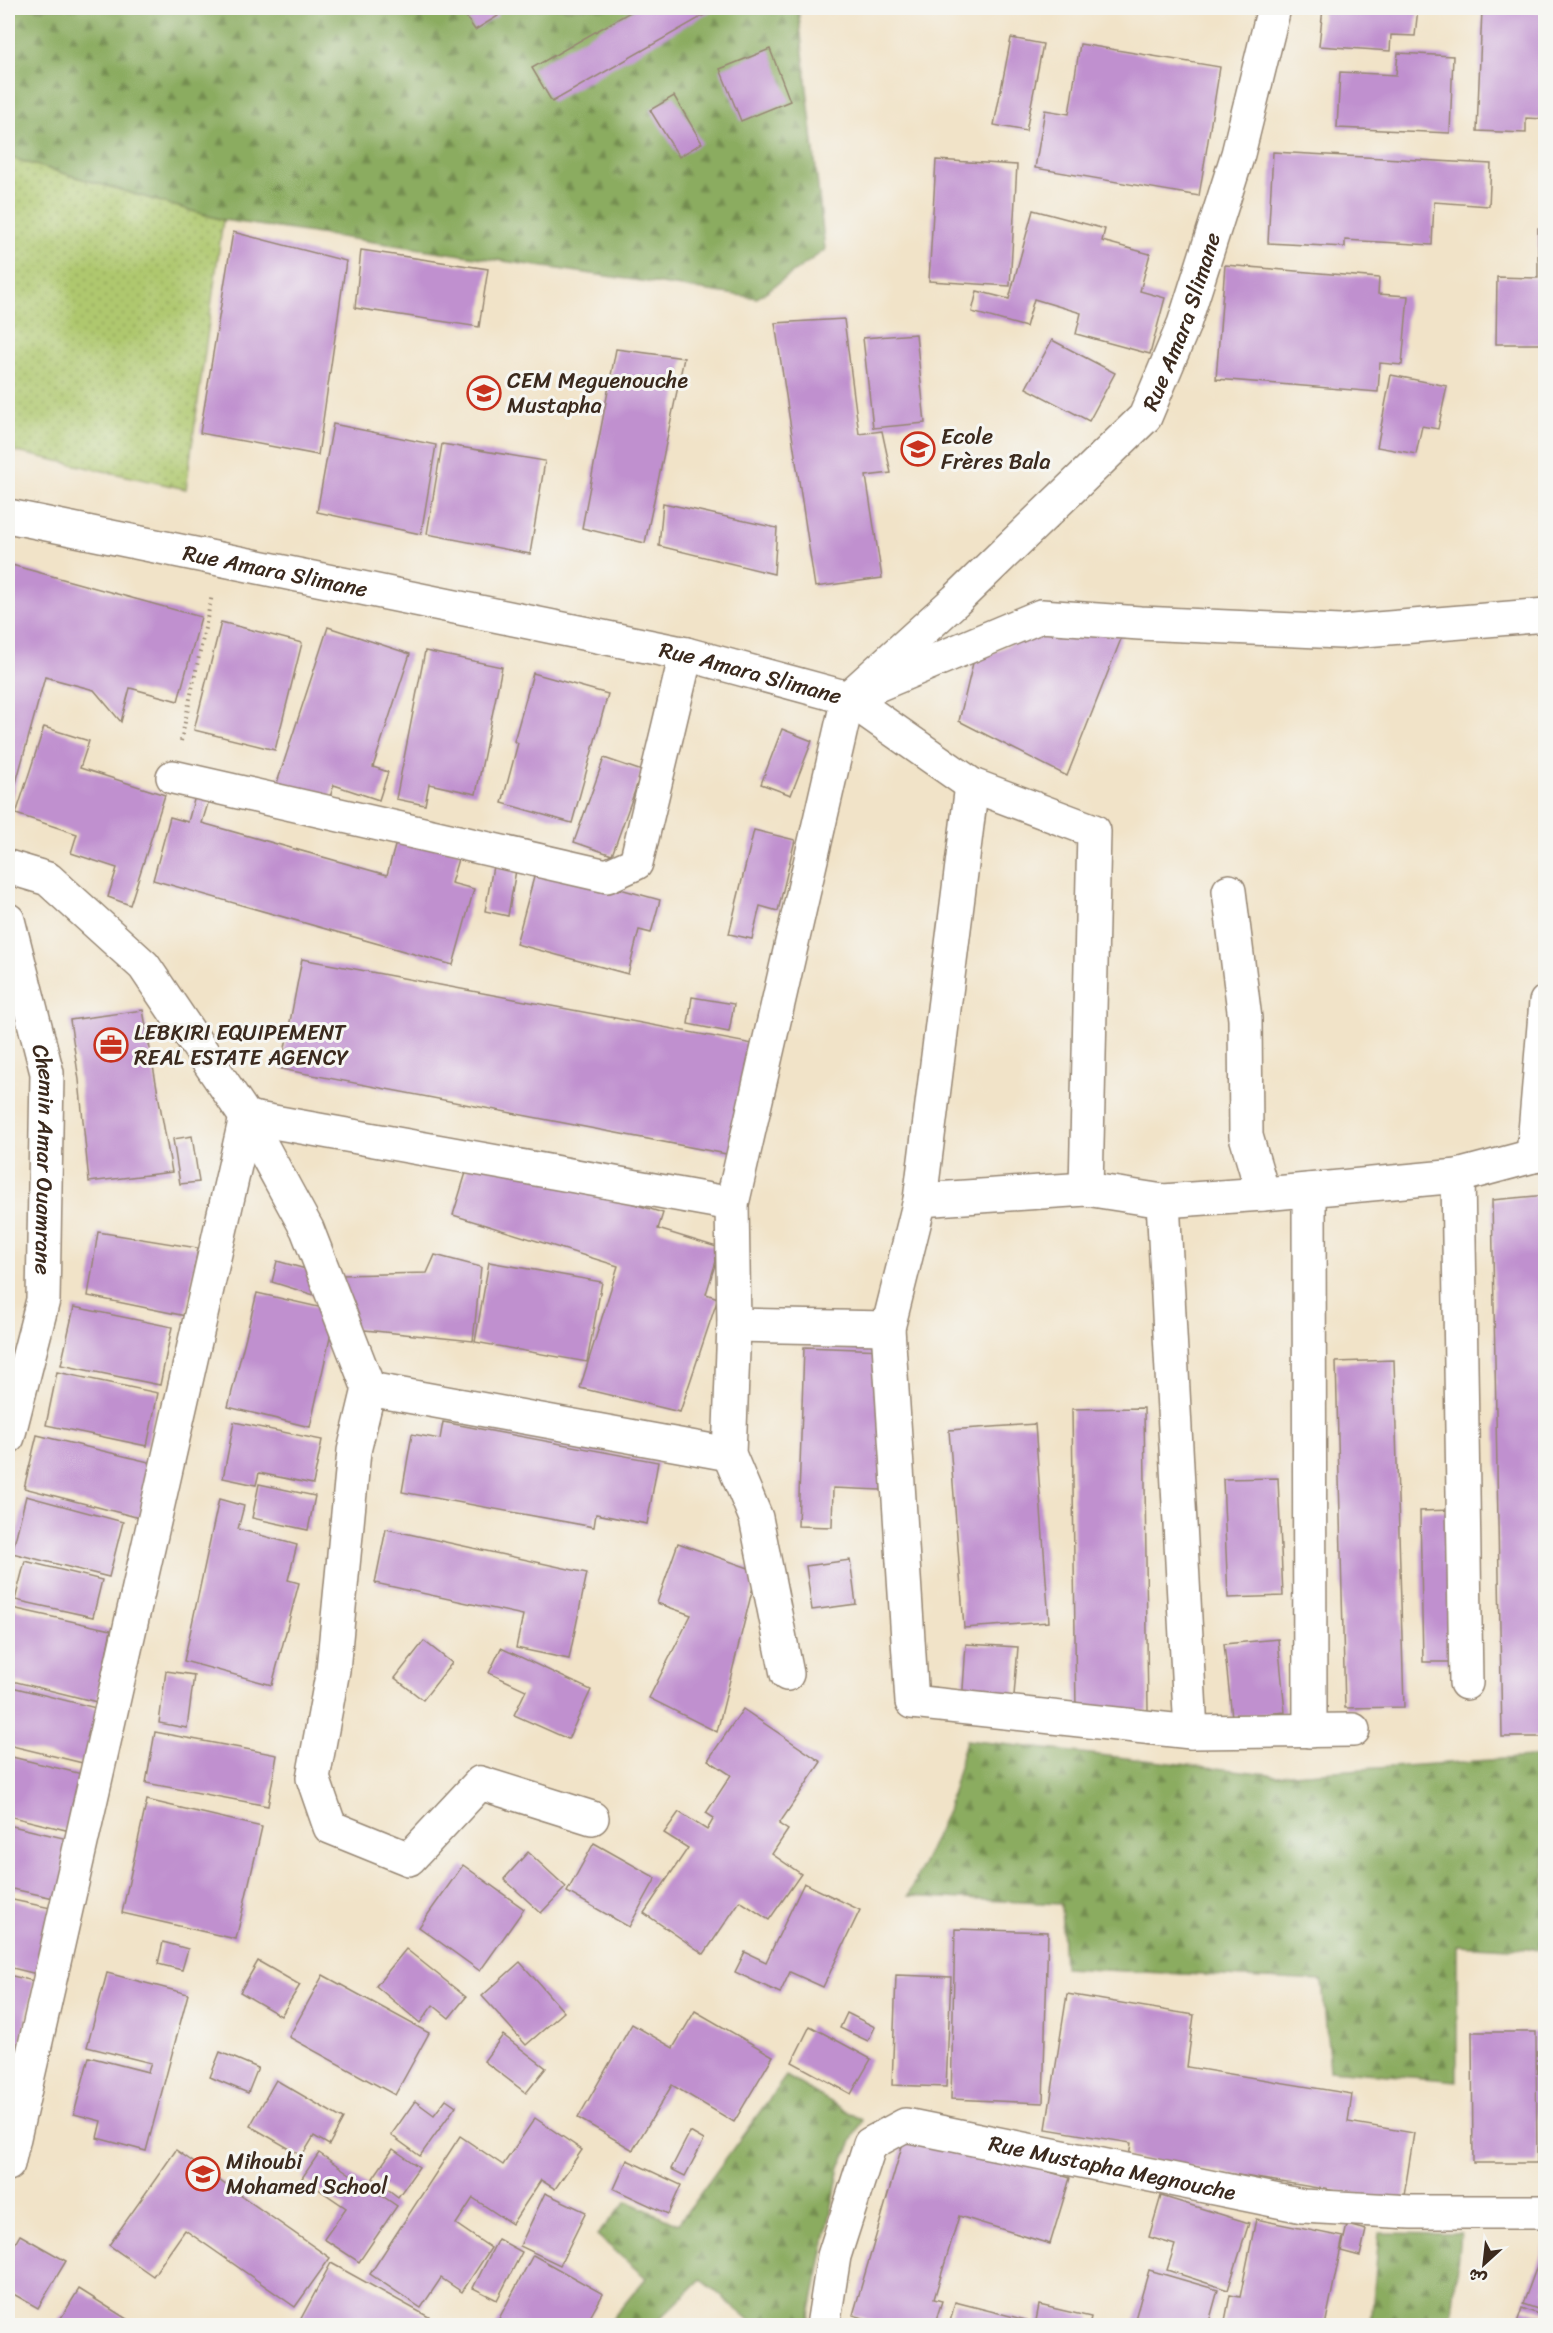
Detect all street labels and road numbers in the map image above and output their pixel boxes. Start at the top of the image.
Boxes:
street label: Rue Amara Slimane [1130,227,1231,417]
street label: Rue Amara Slimane [180,533,371,608]
street label: Rue Amara Slimane [656,630,846,715]
street label: Chemin Amar Ouamrane [21,1039,67,1275]
street label: Rue Mustapha Megnouche [985,2123,1240,2211]

